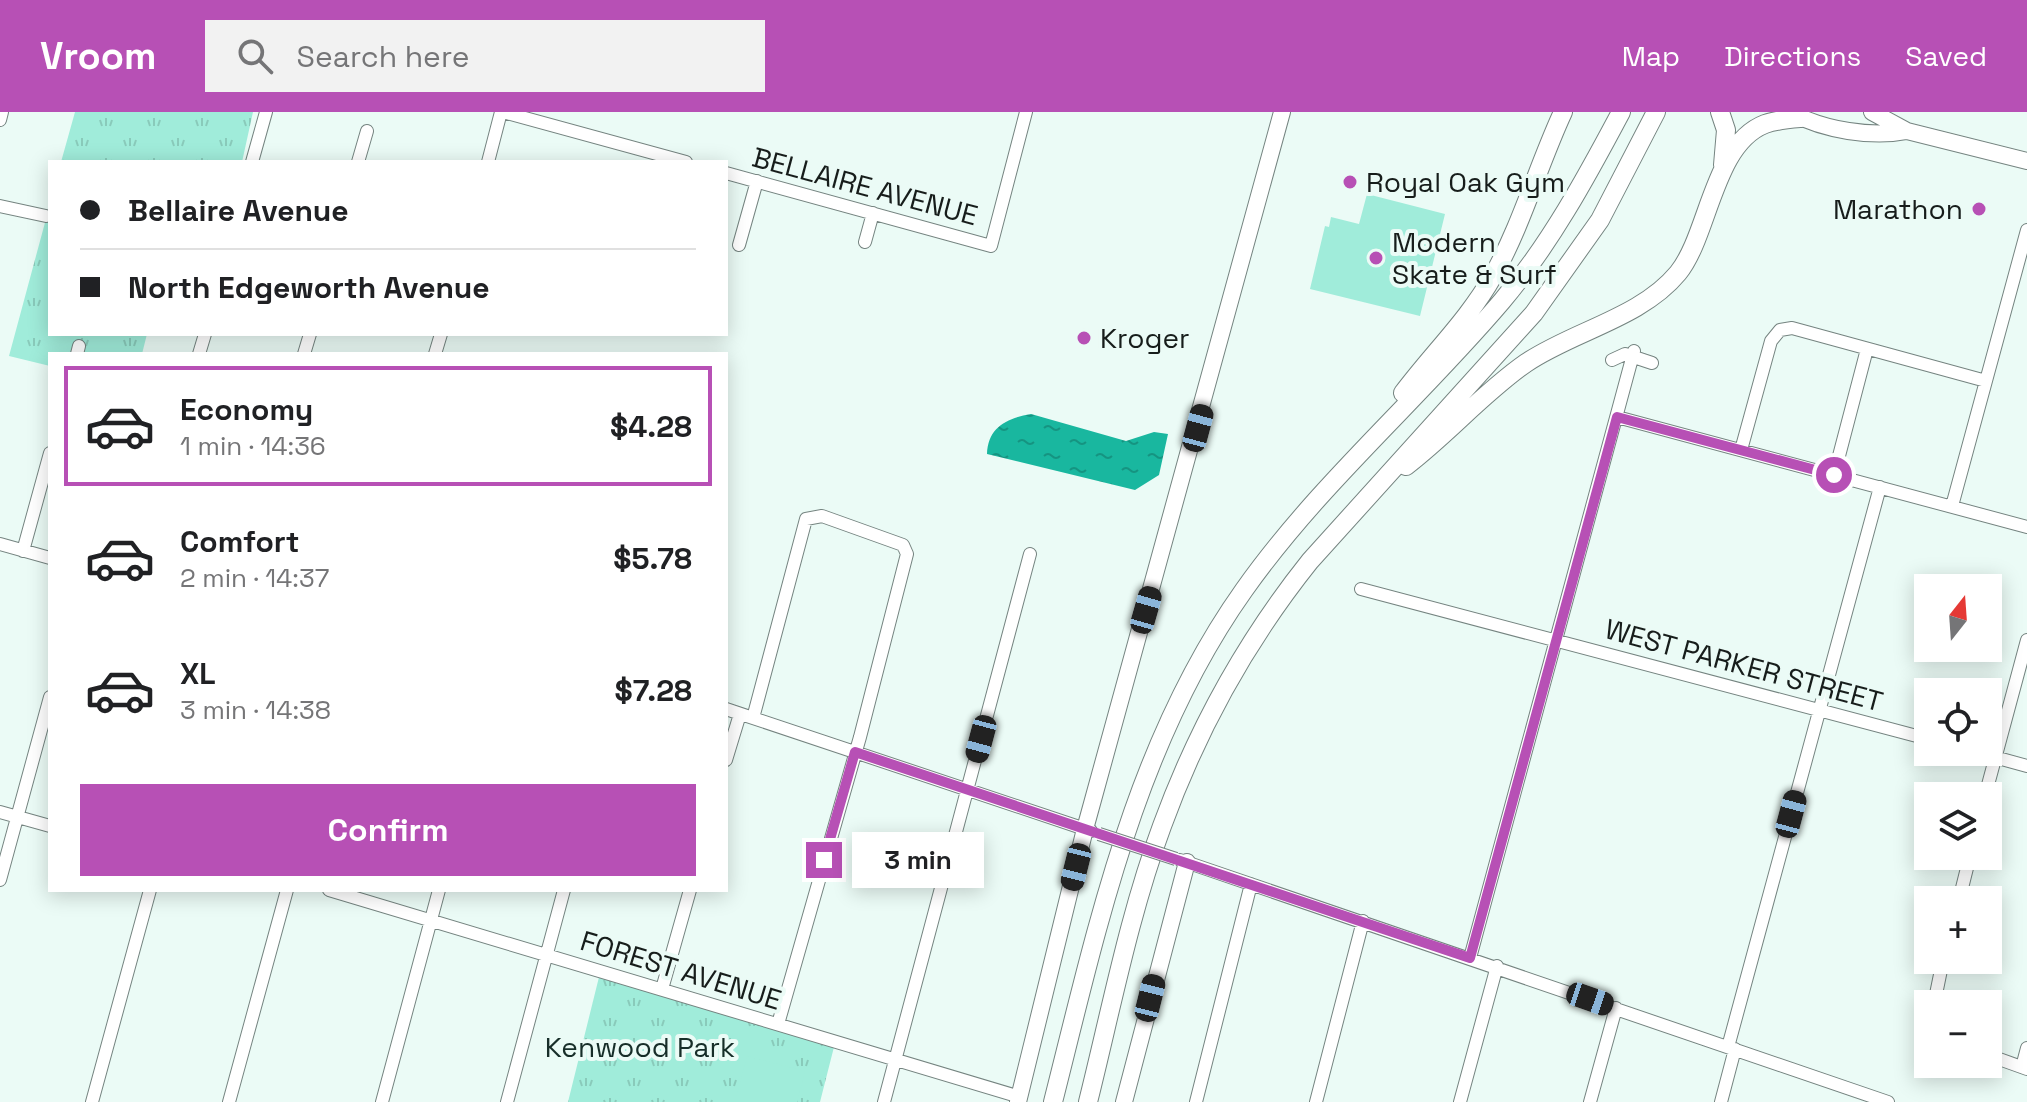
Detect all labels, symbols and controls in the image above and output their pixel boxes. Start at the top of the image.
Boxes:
search box [205,20,765,92]
text: Vroom [40,32,157,80]
icon: search [233,34,277,78]
text: Search here [297,37,469,76]
text: Map [1622,38,1680,74]
text: Directions [1724,38,1861,74]
text: Saved [1905,38,1987,74]
street label: BELLAIRE AVENUE [748,139,982,233]
place label: Royal Oak Gym [1366,164,1565,200]
marker: Royal Oak Gym [1341,173,1359,191]
text: Bellaire Avenue [128,191,349,230]
place label: Marathon [1833,191,1963,227]
marker: Marathon [1970,200,1988,218]
place label: Modern Skate & Surf [1392,224,1557,292]
marker: Modern Skate & Surf [1367,249,1385,267]
text: North Edgeworth Avenue [128,268,489,307]
place label: Kroger [1100,320,1190,356]
marker: Kroger [1075,329,1093,347]
icon: car [84,390,156,462]
text: Economy [180,390,313,429]
car [1180,402,1216,454]
text: $4.28 [610,407,692,446]
text: 1 min · 14:36 [180,429,326,463]
route start [1816,457,1852,493]
icon: car [84,522,156,594]
text: Comfort [180,522,299,561]
text: $5.78 [613,539,692,578]
text: 2 min · 14:37 [180,561,329,595]
north arrow [1914,574,2002,662]
map controls [1914,574,2002,1078]
car [1128,584,1164,636]
street label: WEST PARKER STREET [1601,611,1887,719]
icon: car [84,654,156,726]
text: XL [180,654,216,693]
text: $7.28 [614,671,692,710]
button: locate [1914,678,2002,766]
text: 3 min · 14:38 [180,693,331,727]
car [963,713,999,765]
button: layers [1914,782,2002,870]
button: Confirm [80,784,696,876]
car [1773,788,1809,840]
callout: 3 min [852,832,984,888]
car [1059,841,1093,893]
route end [806,842,842,878]
text: 3 min [884,843,952,877]
button: + [1914,886,2002,974]
street label: FOREST AVENUE [576,922,786,1018]
car [1133,972,1167,1024]
car [1563,980,1617,1018]
button: − [1914,990,2002,1078]
park label: Kenwood Park [545,1029,735,1065]

